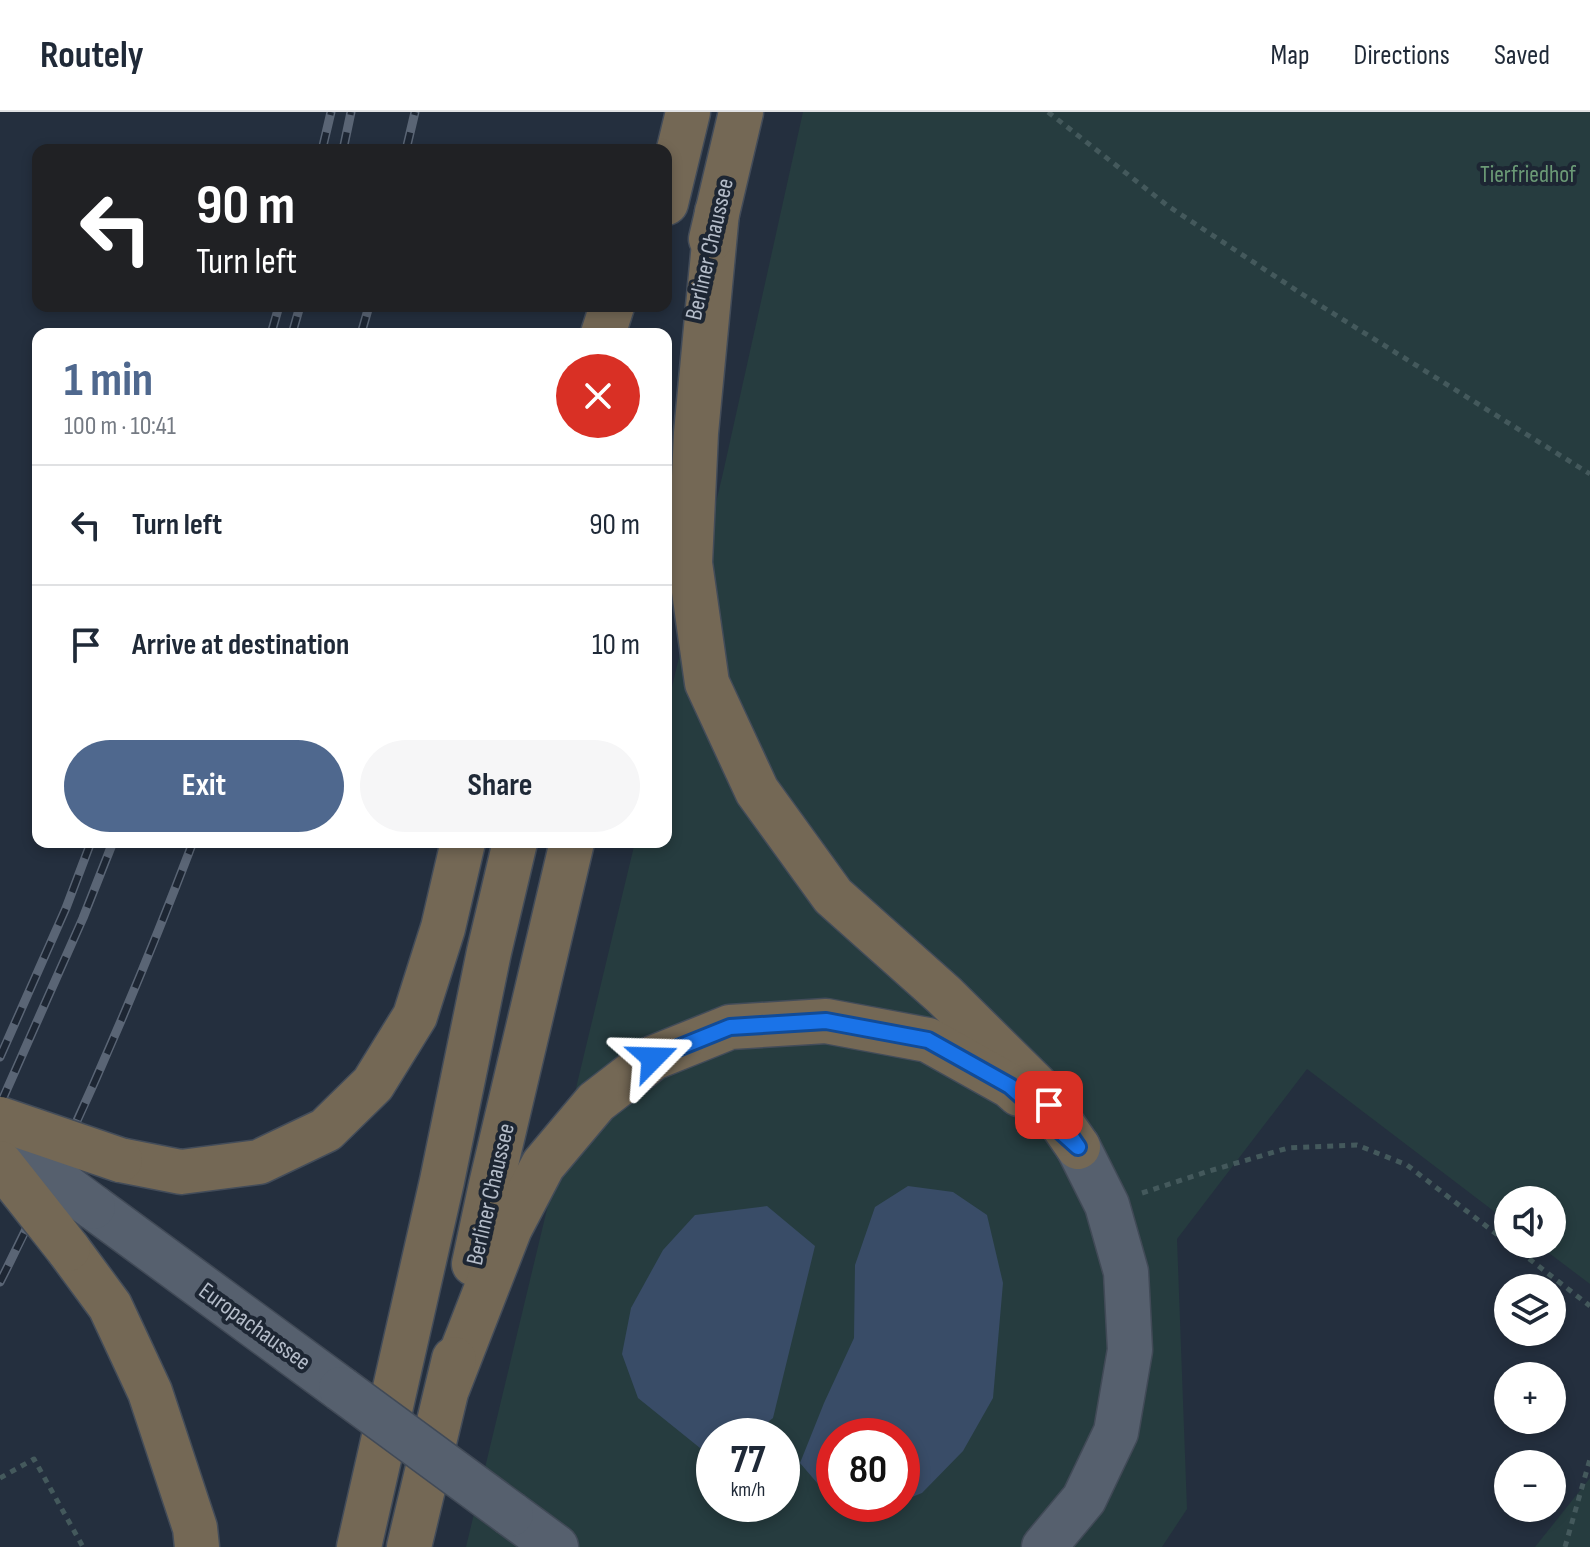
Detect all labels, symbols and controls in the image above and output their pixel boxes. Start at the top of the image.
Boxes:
text: Routely [40,33,144,78]
text: Map [1271,39,1310,72]
text: Directions [1354,39,1450,72]
text: Saved [1494,39,1550,72]
park label: Tierfriedhof [1480,160,1577,189]
text: 90 m [196,173,295,240]
street label: Berliner Chaussee [679,175,740,323]
icon: left [64,176,168,280]
text: Turn left [196,241,297,284]
text: 1 min [64,352,153,409]
button: close [556,354,640,438]
text: 100 m · 10:41 [64,411,176,442]
icon: left [64,503,108,547]
text: Turn left [132,507,222,543]
text: 90 m [589,507,640,543]
icon: arrive [64,623,108,667]
text: Arrive at destination [132,627,349,663]
text: 10 m [592,627,640,663]
button: Exit [64,740,344,832]
button: Share [360,740,640,832]
position arrow [611,1016,695,1100]
pin [1015,1071,1083,1139]
icon: arrive [1027,1083,1071,1127]
street label: Berliner Chaussee [460,1120,521,1268]
map controls [1494,1186,1566,1522]
button: sound [1494,1186,1566,1258]
button: layers [1494,1274,1566,1346]
street label: Europachaussee [193,1276,316,1377]
button: + [1494,1362,1566,1434]
speed limit sign: 80 [816,1418,920,1522]
text: 77 [730,1436,766,1484]
button: − [1494,1450,1566,1522]
text: km/h [731,1478,765,1502]

